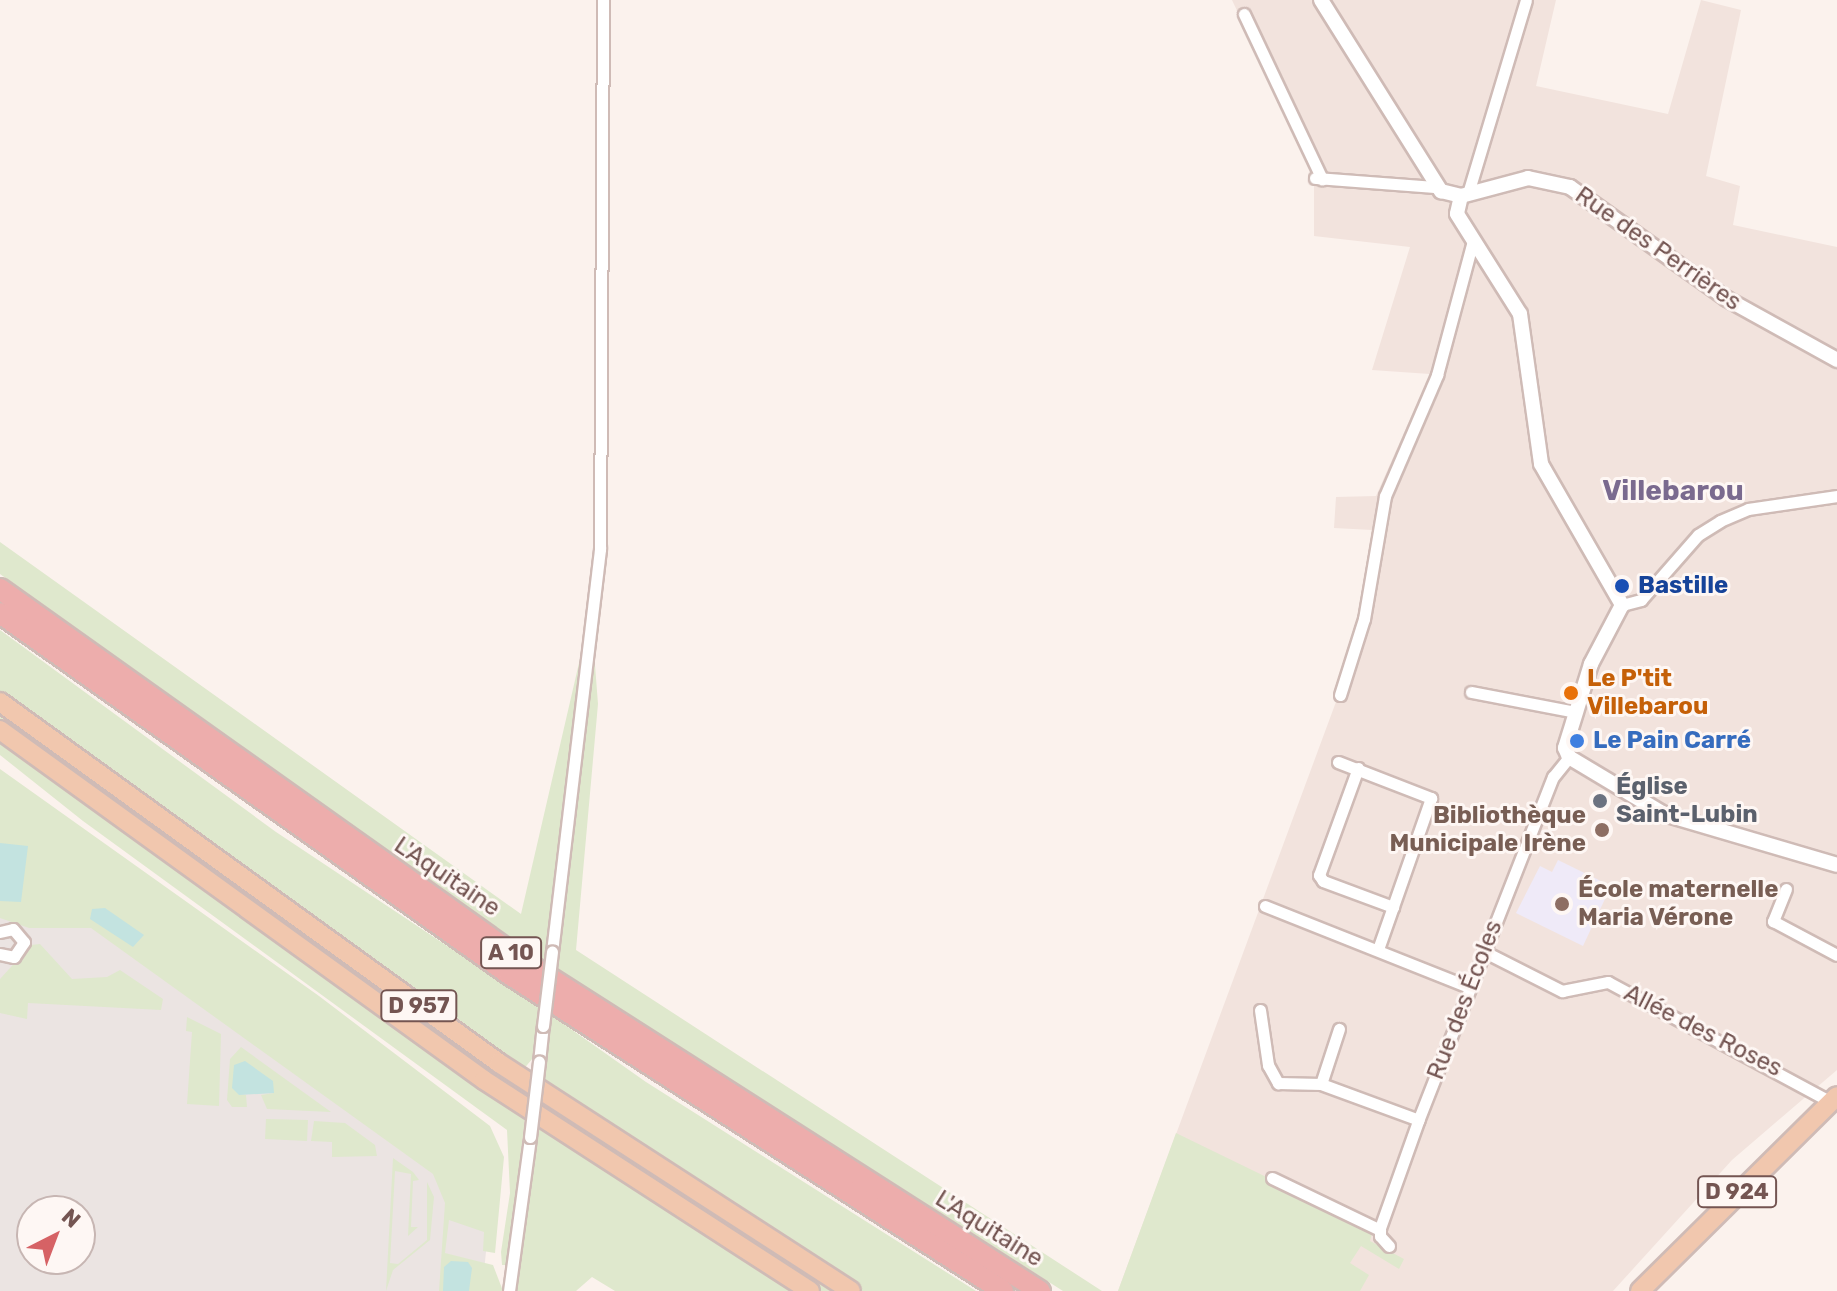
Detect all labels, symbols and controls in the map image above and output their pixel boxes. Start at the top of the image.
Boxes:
street label: Rue des Perrières [1569,181,1747,317]
district label: Villebarou [1602,474,1744,508]
place label: Bastille [1638,572,1728,600]
marker: Bastille [1613,577,1631,595]
place label: Le P'tit Villebarou [1587,665,1708,721]
marker: Le P'tit Villebarou [1562,684,1580,702]
place label: Le Pain Carré [1593,727,1751,755]
marker: Le Pain Carré [1568,732,1586,750]
place label: Église Saint-Lubin [1616,773,1758,829]
marker: Église Saint-Lubin [1591,792,1609,810]
place label: Bibliothèque Municipale Irène [1389,802,1586,858]
marker: Bibliothèque Municipale Irène [1593,821,1611,839]
street label: L'Aquitaine [389,831,505,923]
place label: École maternelle Maria Vérone [1578,876,1778,932]
marker: École maternelle Maria Vérone [1553,895,1571,913]
street label: Rue des Écoles [1421,916,1509,1084]
road number: A 10 [479,935,543,971]
street label: Allée des Roses [1619,979,1787,1083]
road number: D 957 [379,988,459,1024]
road number: D 924 [1697,1174,1777,1210]
street label: L'Aquitaine [930,1185,1048,1273]
north arrow [16,1195,96,1275]
text: N [56,1203,86,1234]

